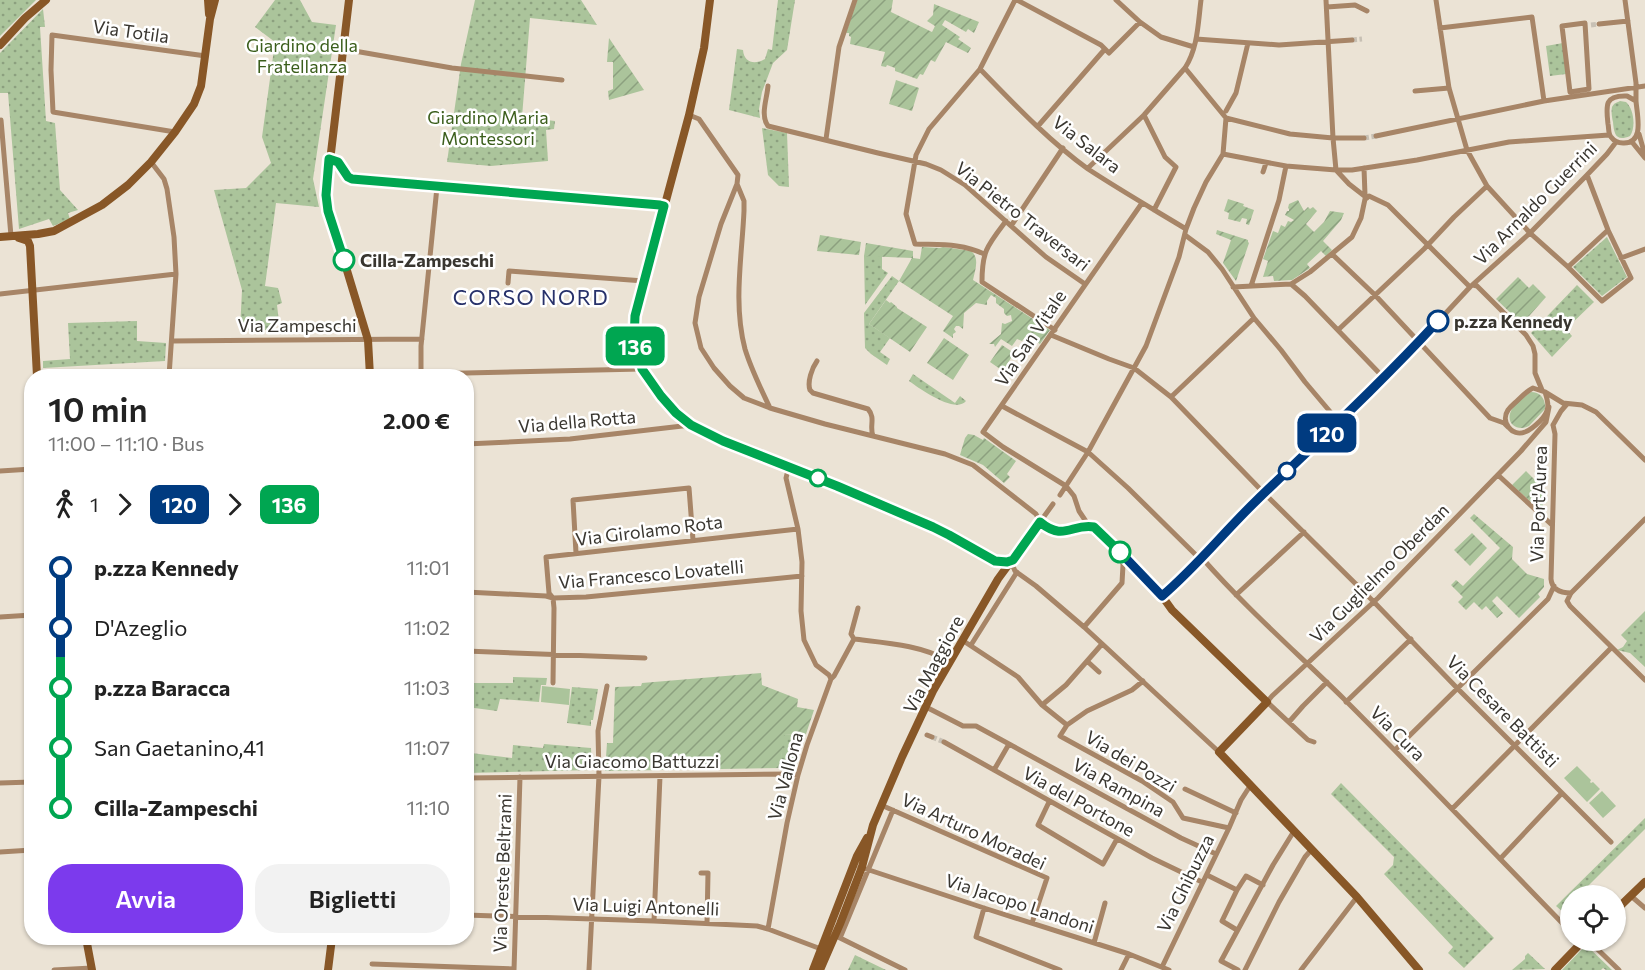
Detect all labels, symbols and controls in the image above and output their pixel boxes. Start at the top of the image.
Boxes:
street label: Via Totila [92,15,170,47]
park label: Giardino della Fratellanza [246,34,358,77]
park label: Giardino Maria Montessori [427,106,549,149]
street label: Via Salara [1049,111,1125,177]
street label: Via Arnaldo Guerrini [1469,137,1601,269]
street label: Via Pietro Traversari [951,157,1095,275]
marker: Cilla-Zampeschi [333,249,355,271]
place label: Cilla-Zampeschi [360,249,494,271]
district label: CORSO NORD [453,284,609,309]
street label: Via San Vitale [990,286,1070,390]
marker: p.zza Kennedy [1427,310,1449,332]
place label: p.zza Kennedy [1454,310,1573,332]
street label: Via Zampeschi [237,314,357,336]
line badge: 136 [600,326,670,366]
text: 136 [618,334,652,359]
text: 10 min [48,388,148,429]
street label: Via della Rotta [517,405,637,437]
text: 2.00 € [383,407,450,434]
line badge: 120 [1292,414,1362,452]
text: 120 [1309,421,1345,446]
text: 11:00 – 11:10 · Bus [48,431,204,455]
street label: Via Port'Aurea [1525,445,1551,563]
unlabelled marker [1278,462,1296,480]
unlabelled marker [809,469,827,487]
icon: walk [48,488,81,521]
icon: forward [108,488,141,521]
icon: forward [218,488,251,521]
text: 1 [90,492,99,516]
text: 120 [162,492,197,517]
text: 136 [272,492,307,517]
street label: Via Guglielmo Oberdan [1305,499,1453,647]
street label: Via Girolamo Rota [574,510,724,550]
unlabelled marker [1109,541,1131,563]
text: p.zza Kennedy [94,554,239,581]
text: 11:01 [407,555,450,579]
street label: Via Francesco Lovatelli [557,555,745,593]
street label: Via Maggiore [898,611,968,717]
text: D'Azeglio [94,614,187,641]
text: 11:02 [404,615,450,639]
street label: Via Cesare Battisti [1442,650,1564,772]
text: p.zza Baracca [94,674,230,701]
text: 11:03 [404,675,450,699]
street label: Via Cura [1366,701,1430,765]
street label: Via dei Pozzi [1082,725,1180,797]
street label: Via Vallona [763,730,807,822]
text: San Gaetanino,41 [94,734,265,761]
text: 11:07 [405,735,450,759]
street label: Via Giacomo Battuzzi [544,750,720,772]
street label: Via Rampina [1069,753,1169,821]
street label: Via del Portone [1019,761,1139,841]
street label: Via Arturo Moradei [898,788,1050,874]
street label: Via Oreste Beltrami [488,793,516,953]
text: Cilla-Zampeschi [94,794,258,821]
text: 11:10 [407,795,450,819]
street label: Via Ghibuzza [1152,831,1218,935]
button: Avvia [48,864,243,933]
button: Biglietti [255,864,450,933]
street label: Via Jacopo Landoni [943,869,1097,937]
map controls [1560,885,1626,951]
button: locate [1560,885,1626,951]
street label: Via Luigi Antonelli [572,892,720,920]

